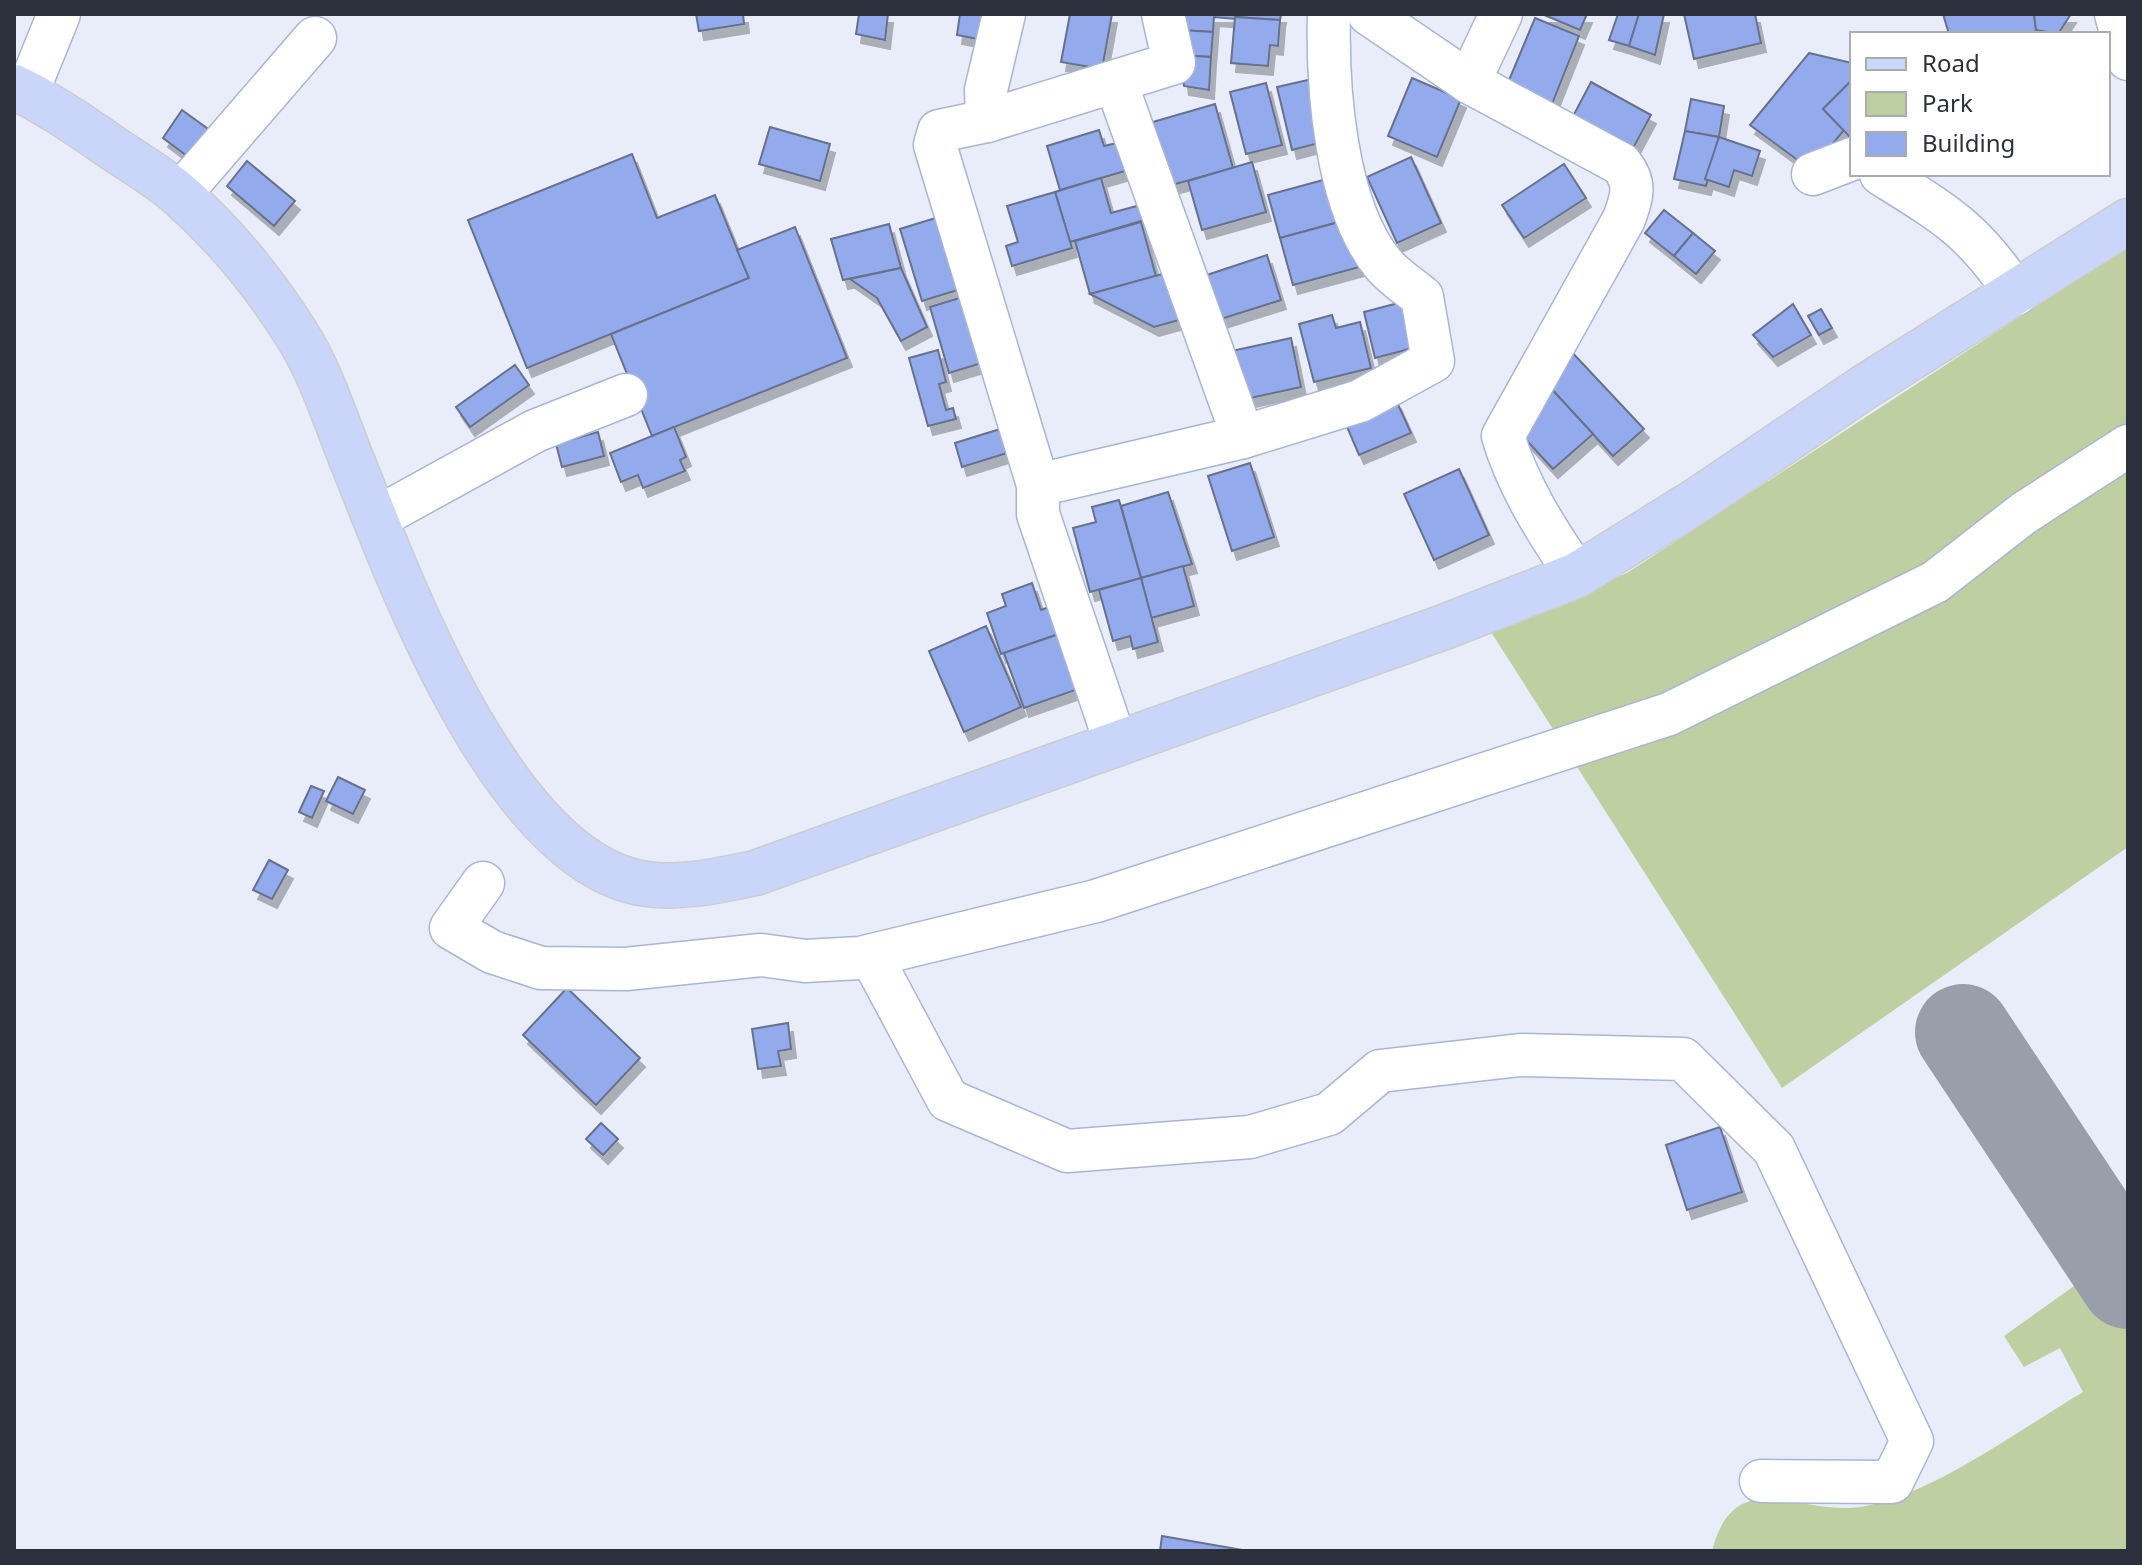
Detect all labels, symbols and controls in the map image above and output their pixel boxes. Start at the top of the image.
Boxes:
legend [1850,32,2110,176]
text: Road [1922,46,1980,79]
text: Park [1922,86,1973,119]
text: Building [1922,126,2015,159]

